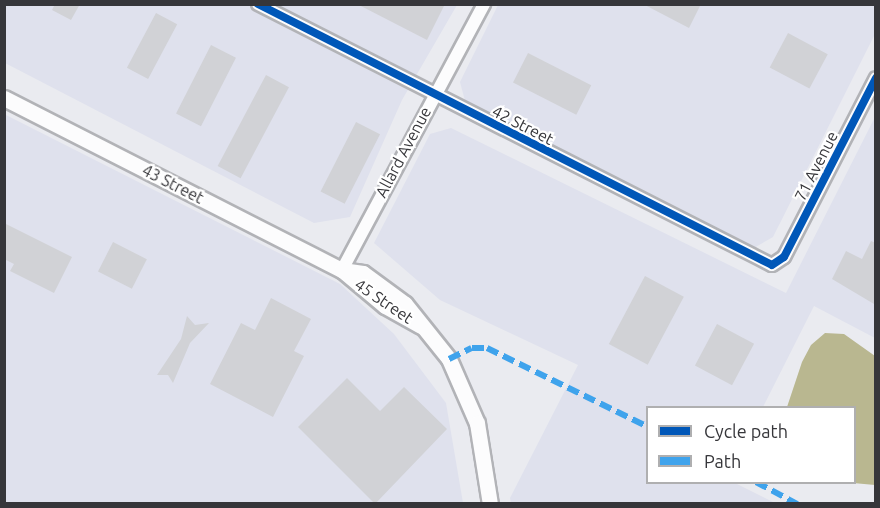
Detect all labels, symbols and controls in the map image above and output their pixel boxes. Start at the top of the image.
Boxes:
street label: 42 Street [489,101,557,149]
street label: Allard Avenue [371,103,435,201]
street label: 71 Avenue [790,128,842,204]
street label: 43 Street [139,160,207,208]
street label: 45 Street [351,274,417,328]
legend [646,406,856,484]
text: Cycle path [704,421,788,441]
text: Path [704,451,741,471]

